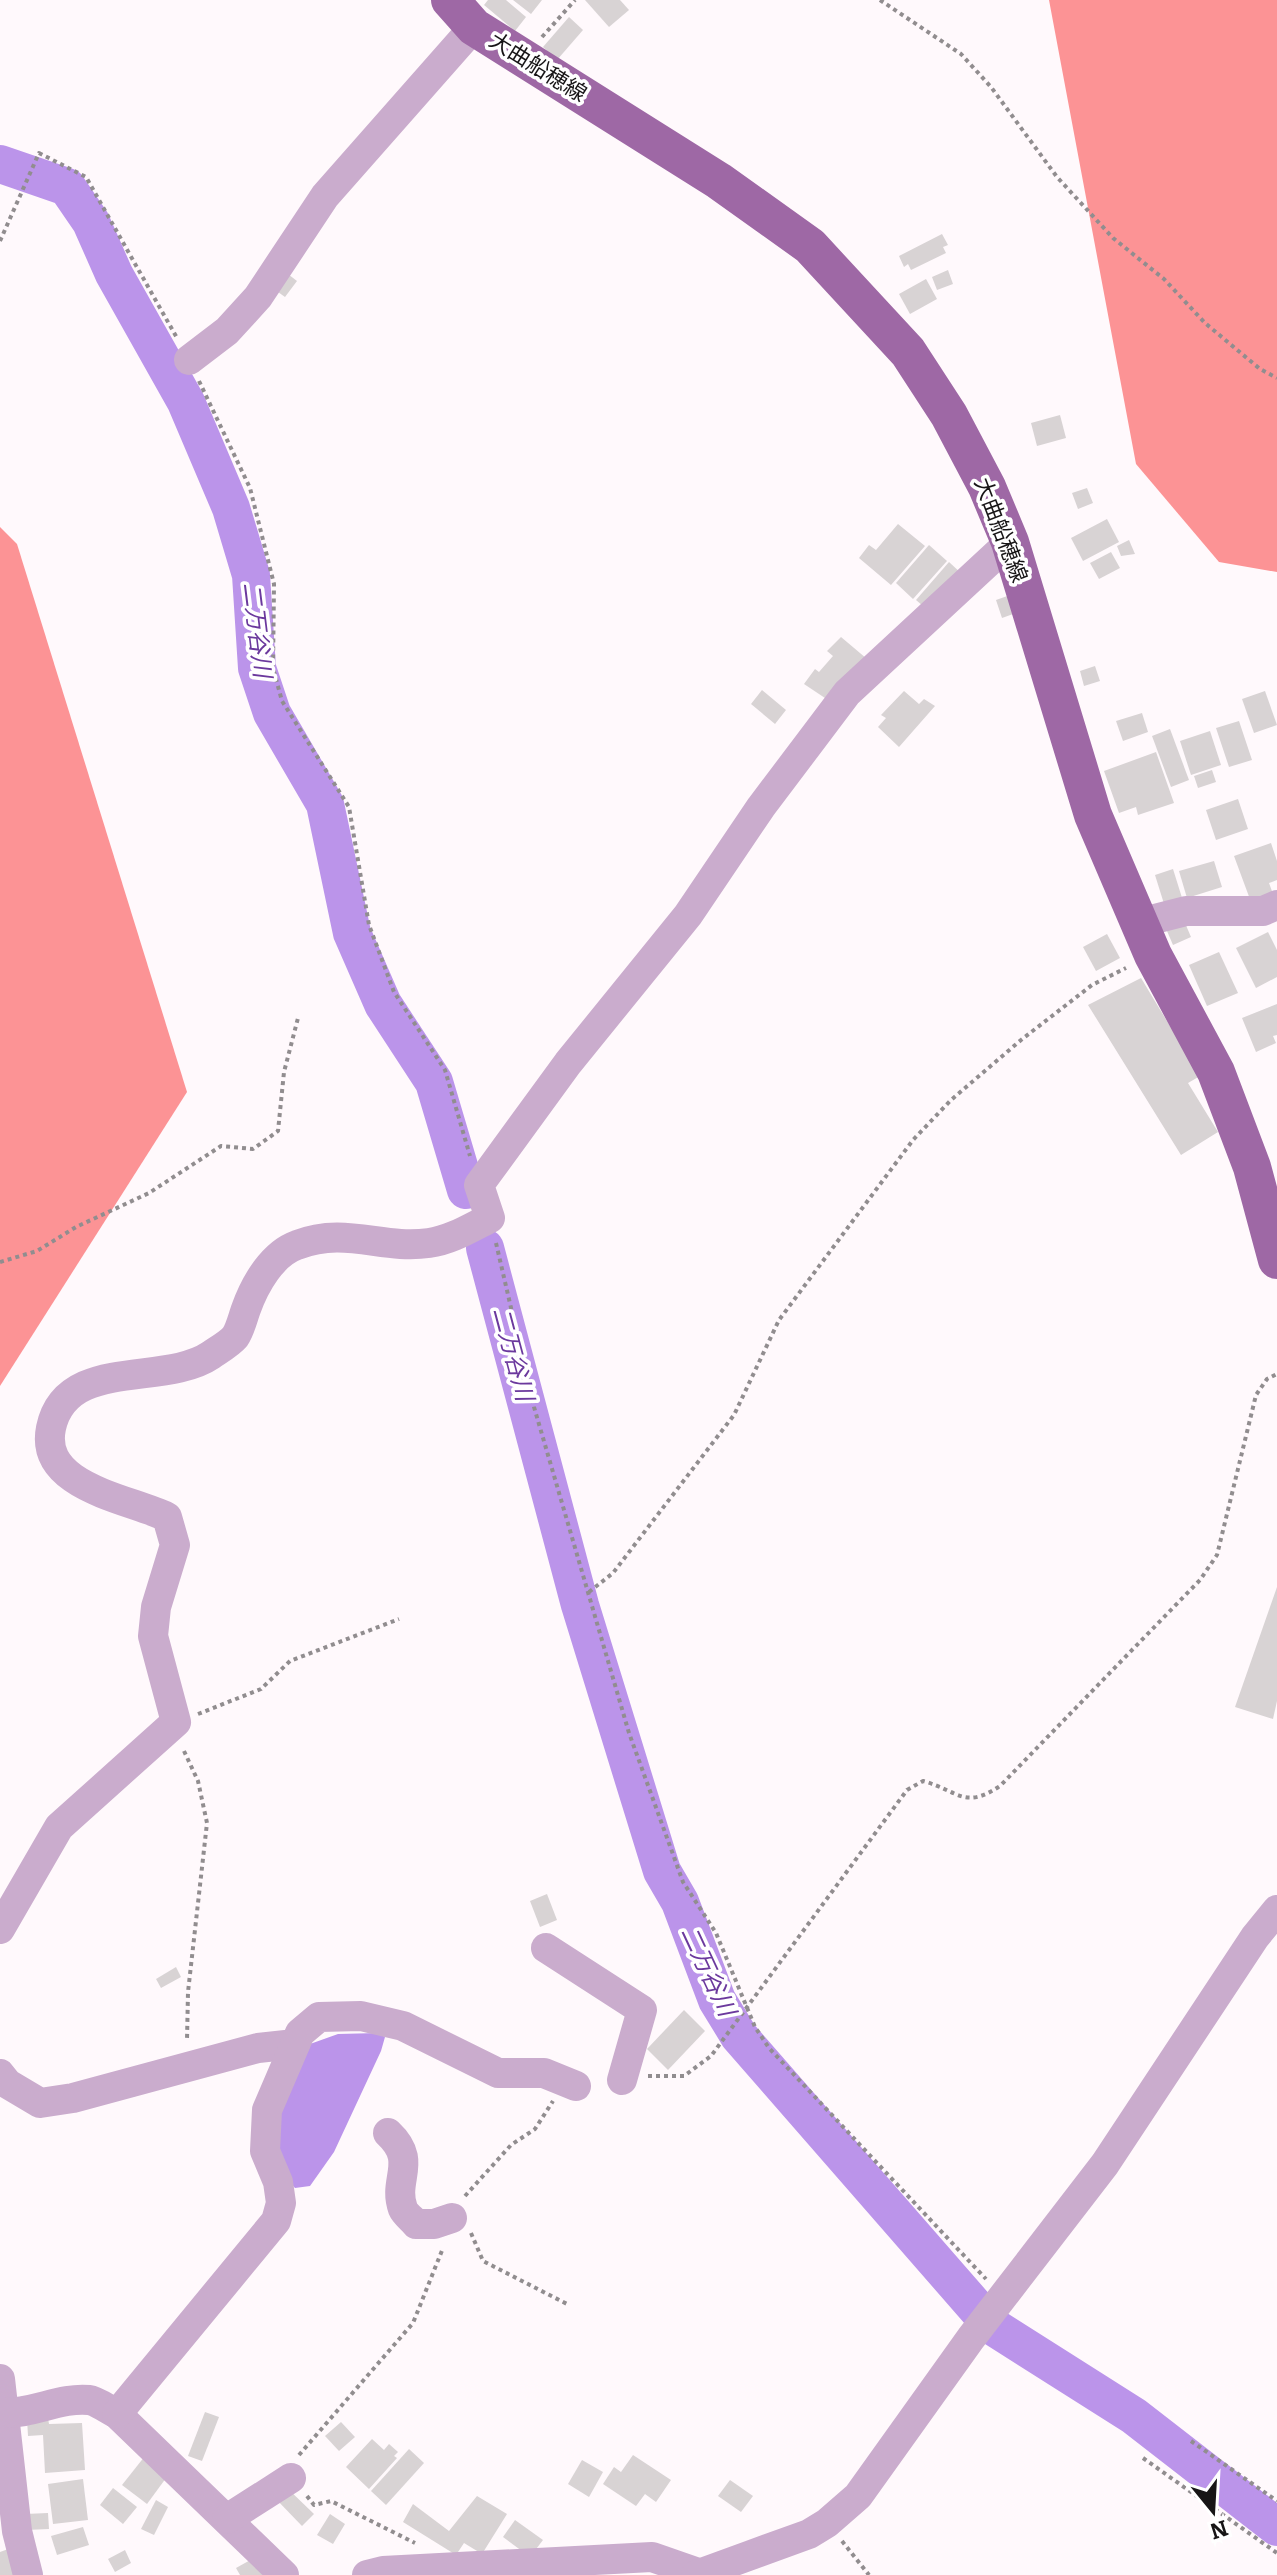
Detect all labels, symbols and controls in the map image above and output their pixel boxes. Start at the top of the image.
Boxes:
street label: 大曲船穂線 [484,26,592,108]
street label: 大曲船穂線 [969,474,1033,586]
water label: 二万谷川 [237,581,277,682]
water label: 二万谷川 [487,1304,540,1407]
water label: 二万谷川 [675,1922,742,2023]
north arrow [1173,2471,1253,2551]
text: N [1207,2514,1231,2545]

